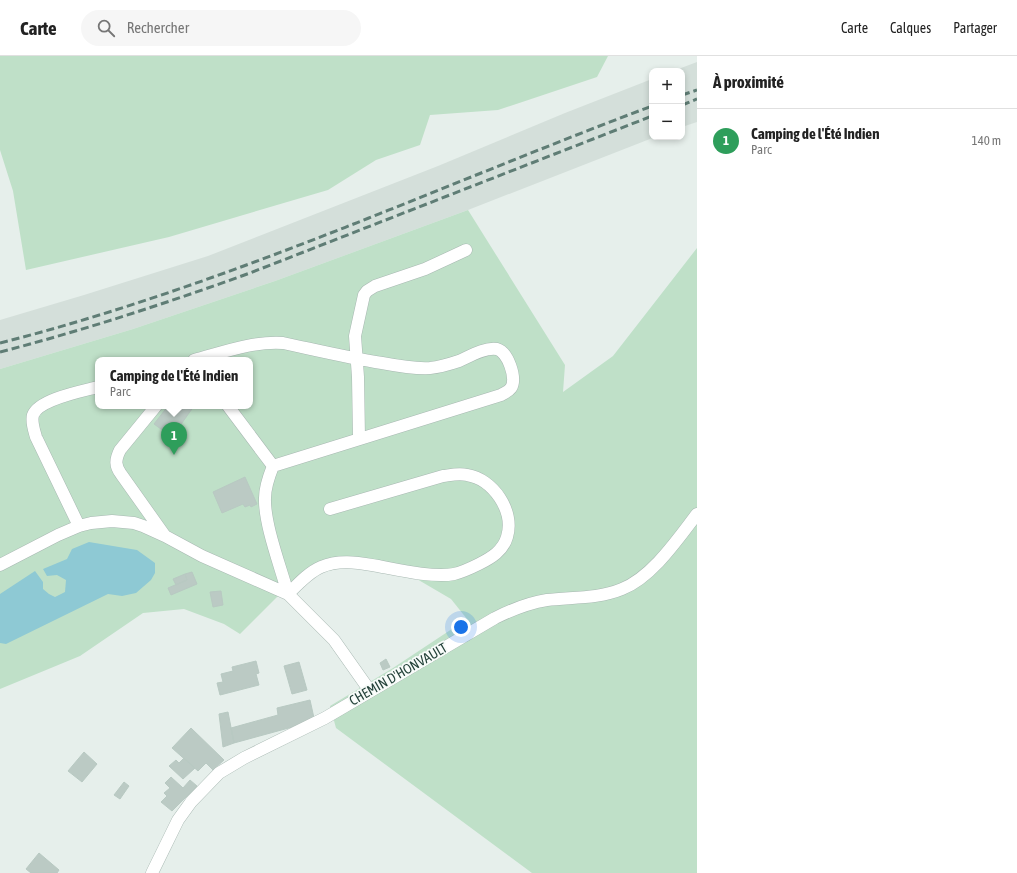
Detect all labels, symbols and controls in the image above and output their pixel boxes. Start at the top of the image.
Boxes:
search box [81,10,361,46]
text: Carte [20,17,57,39]
icon: search [95,17,117,39]
text: Rechercher [127,19,189,36]
text: Carte [841,20,868,36]
text: Calques [890,20,931,36]
text: Partager [953,20,997,36]
map controls [649,68,685,140]
button: + [649,68,685,104]
text: À proximité [713,72,784,92]
button: − [649,104,685,140]
text: Camping de l'Été Indien [751,125,879,142]
text: 1 [723,133,729,148]
text: 140 m [972,133,1001,148]
text: Parc [751,142,772,157]
popup [95,357,253,409]
text: Camping de l'Été Indien [110,367,238,384]
text: Parc [110,384,131,399]
pin: 1 [161,422,187,455]
your location [451,617,471,637]
street label: CHEMIN D'HONVAULT [346,640,450,708]

